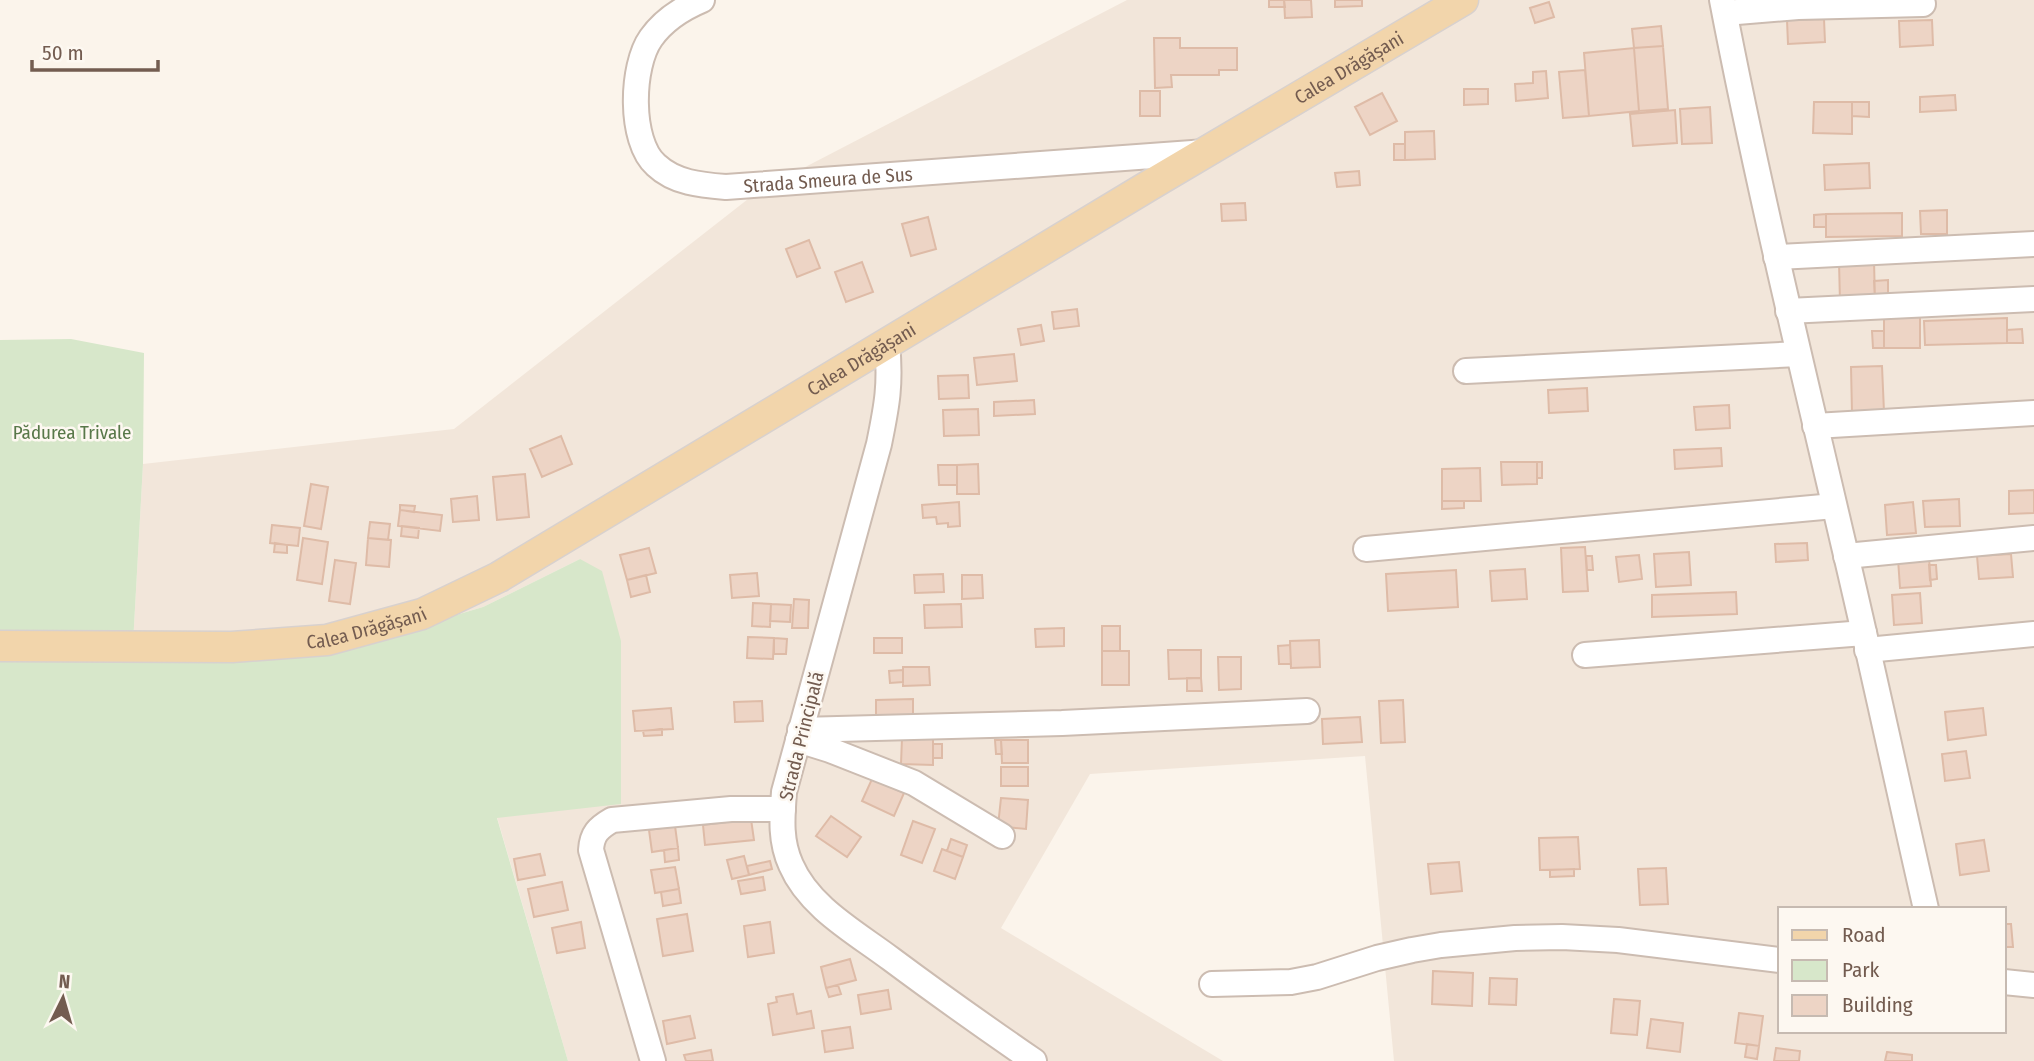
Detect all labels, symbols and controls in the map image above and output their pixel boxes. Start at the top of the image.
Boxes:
street label: Calea Drăgășani [1290,27,1408,109]
scale bar [32,28,158,72]
text: 50 m [42,40,84,66]
street label: Strada Smeura de Sus [743,162,914,198]
street label: Calea Drăgășani [803,318,920,401]
park label: Pădurea Trivale [13,421,131,444]
street label: Calea Drăgășani [306,603,430,653]
street label: Strada Principală [774,669,829,803]
legend [1778,907,2006,1033]
text: Road [1842,922,1886,948]
text: Park [1842,957,1880,983]
north arrow [28,963,98,1033]
text: N [58,970,71,994]
text: Building [1842,992,1913,1018]

